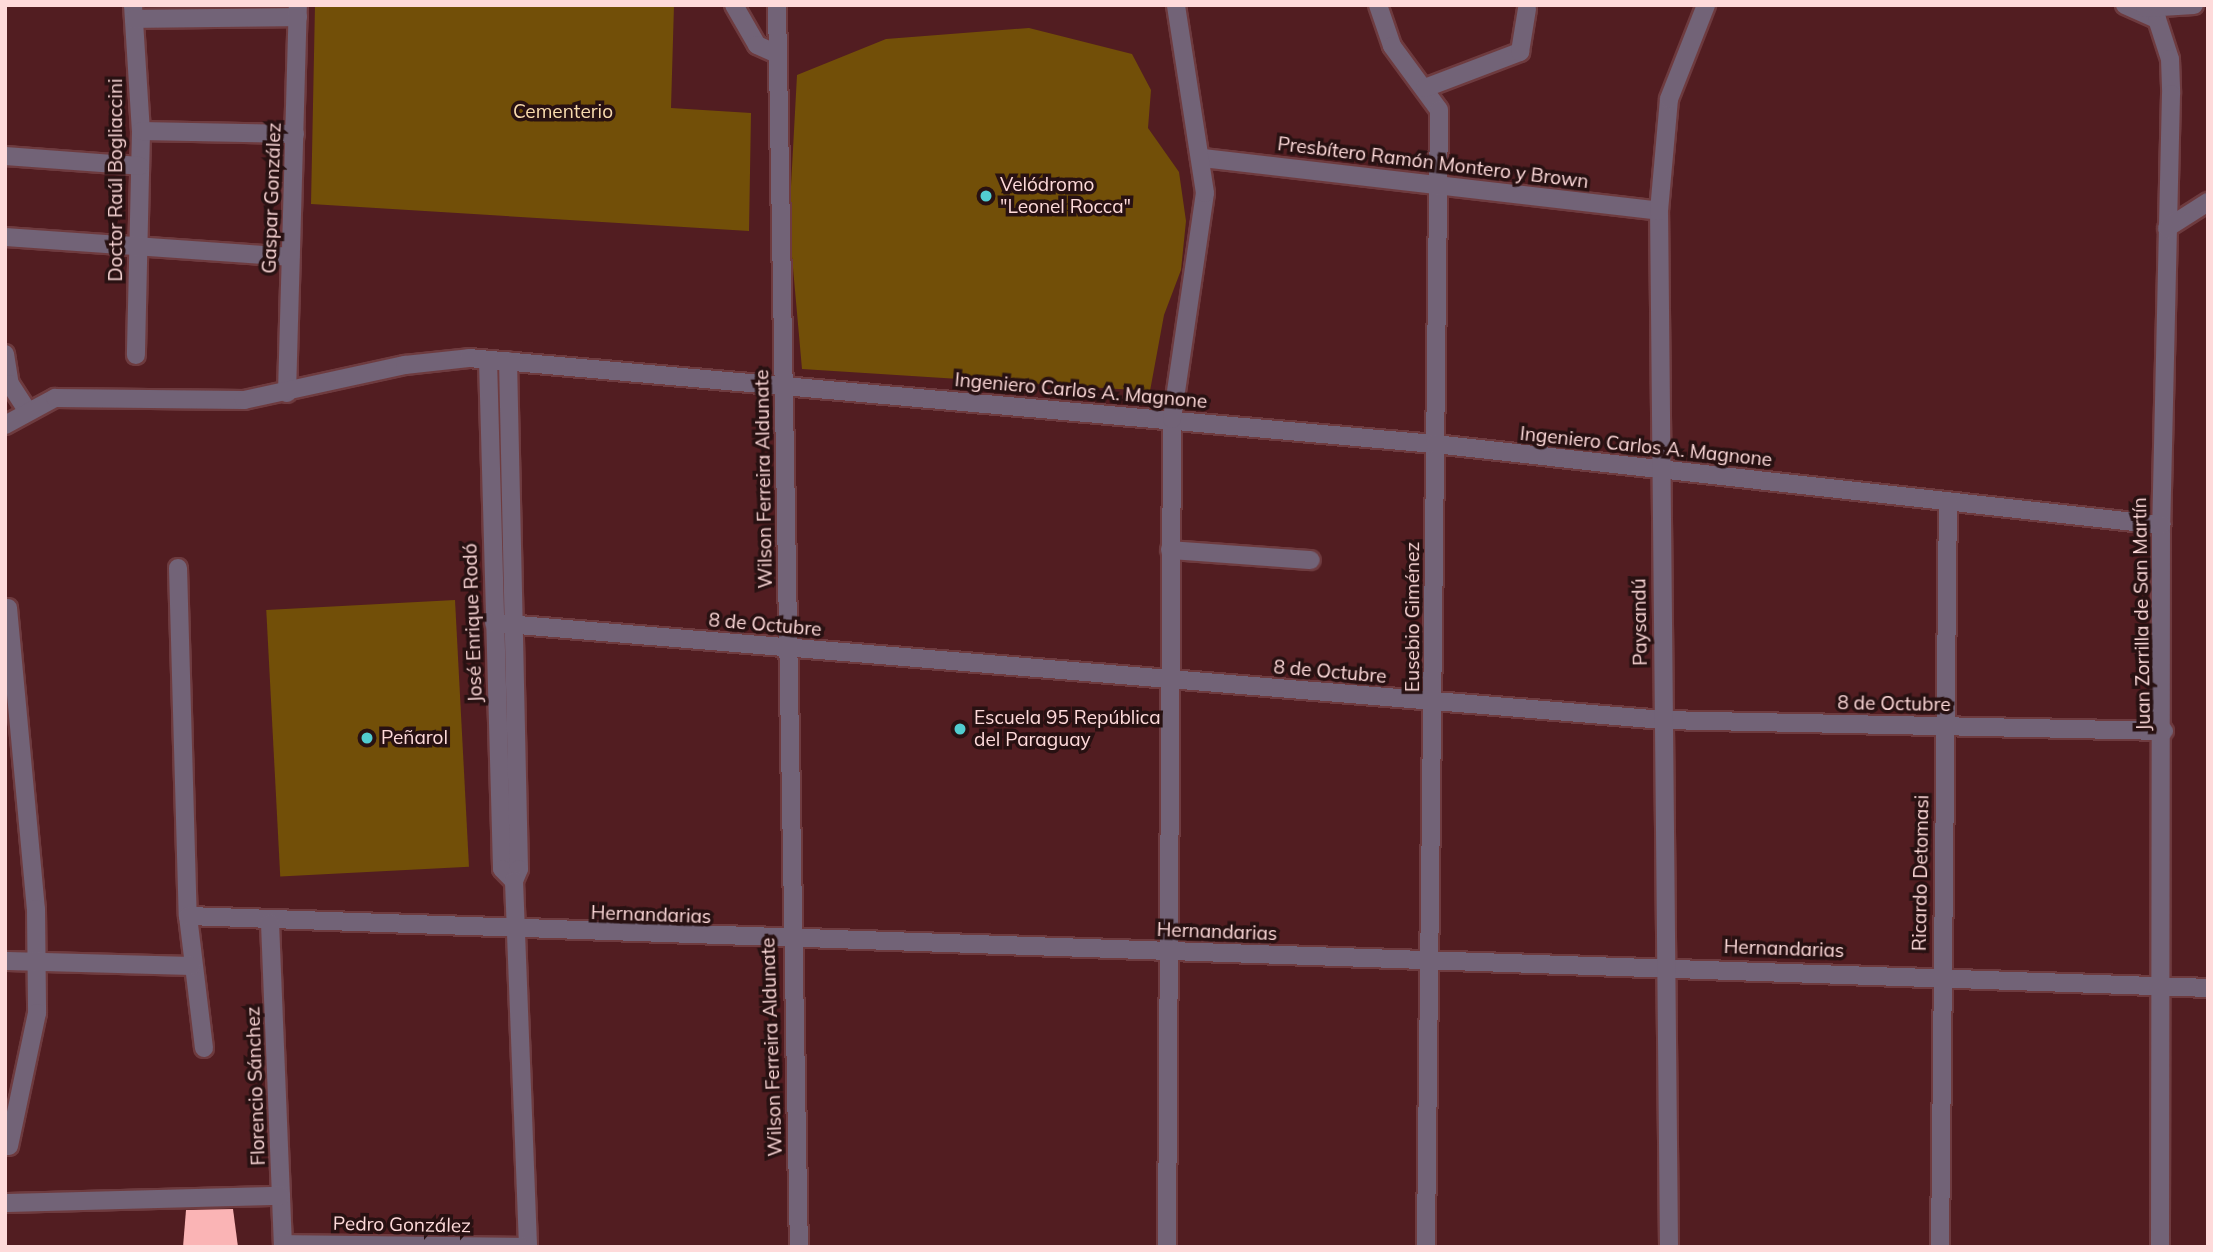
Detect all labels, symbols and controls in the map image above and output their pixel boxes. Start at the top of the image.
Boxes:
street label: Doctor Raúl Bogliaccini [105,78,127,282]
park label: Cementerio [513,101,613,123]
street label: Gaspar González [258,122,286,274]
street label: Presbítero Ramón Montero y Brown [1276,133,1590,193]
place label: Velódromo "Leonel Rocca" [1000,174,1131,218]
marker: Velódromo "Leonel Rocca" [978,188,994,204]
street label: Wilson Ferreira Aldunate [751,369,777,589]
street label: Ingeniero Carlos A. Magnone [954,369,1208,413]
street label: Ingeniero Carlos A. Magnone [1519,422,1773,472]
street label: Juan Zorrilla de San Martín [2129,497,2155,731]
street label: Eusebio Giménez [1402,542,1424,692]
street label: José Enrique Rodó [459,543,487,703]
street label: Paysandú [1628,578,1652,666]
street label: 8 de Octubre [708,609,822,641]
street label: 8 de Octubre [1273,656,1387,688]
street label: 8 de Octubre [1837,692,1951,716]
place label: Escuela 95 República del Paraguay [974,707,1161,751]
marker: Escuela 95 República del Paraguay [952,721,968,737]
place label: Peñarol [381,727,448,749]
marker: Peñarol [359,730,375,746]
street label: Ricardo Detomasi [1908,795,1934,951]
street label: Hernandarias [590,902,712,928]
street label: Hernandarias [1156,919,1278,945]
street label: Hernandarias [1723,936,1845,962]
street label: Wilson Ferreira Aldunate [757,937,787,1157]
street label: Florencio Sánchez [242,1006,270,1166]
street label: Pedro González [333,1212,471,1238]

